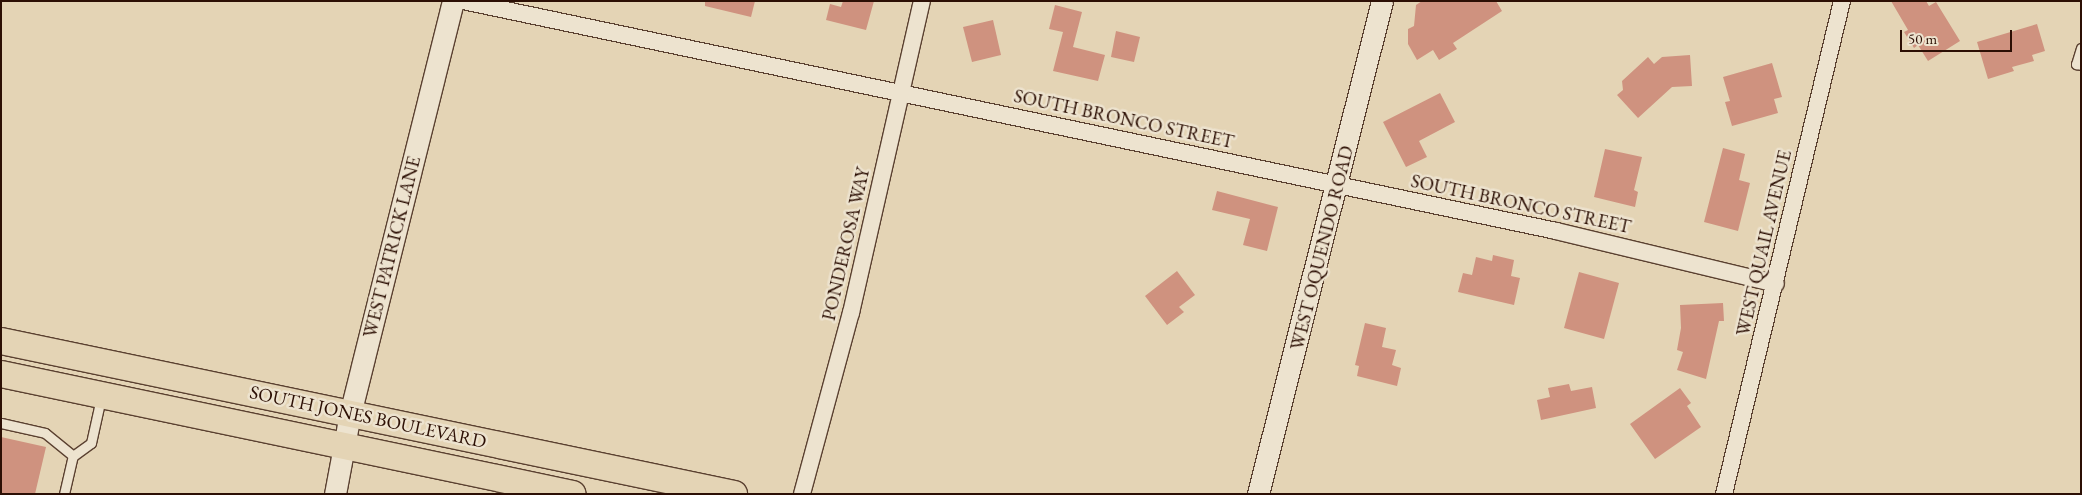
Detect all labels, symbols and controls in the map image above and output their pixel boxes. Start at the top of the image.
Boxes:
scale bar [1902,20,2014,52]
text: 50 m [1908,29,1937,48]
street label: SOUTH BRONCO STREET [1012,85,1236,153]
street label: WEST OQUENDO ROAD [1286,143,1358,353]
street label: WEST QUAIL AVENUE [1731,148,1797,338]
street label: WEST PATRICK LANE [358,154,426,340]
street label: PONDEROSA WAY [817,165,875,323]
street label: SOUTH BRONCO STREET [1409,170,1633,238]
street label: SOUTH JONES BOULEVARD [248,381,488,453]

